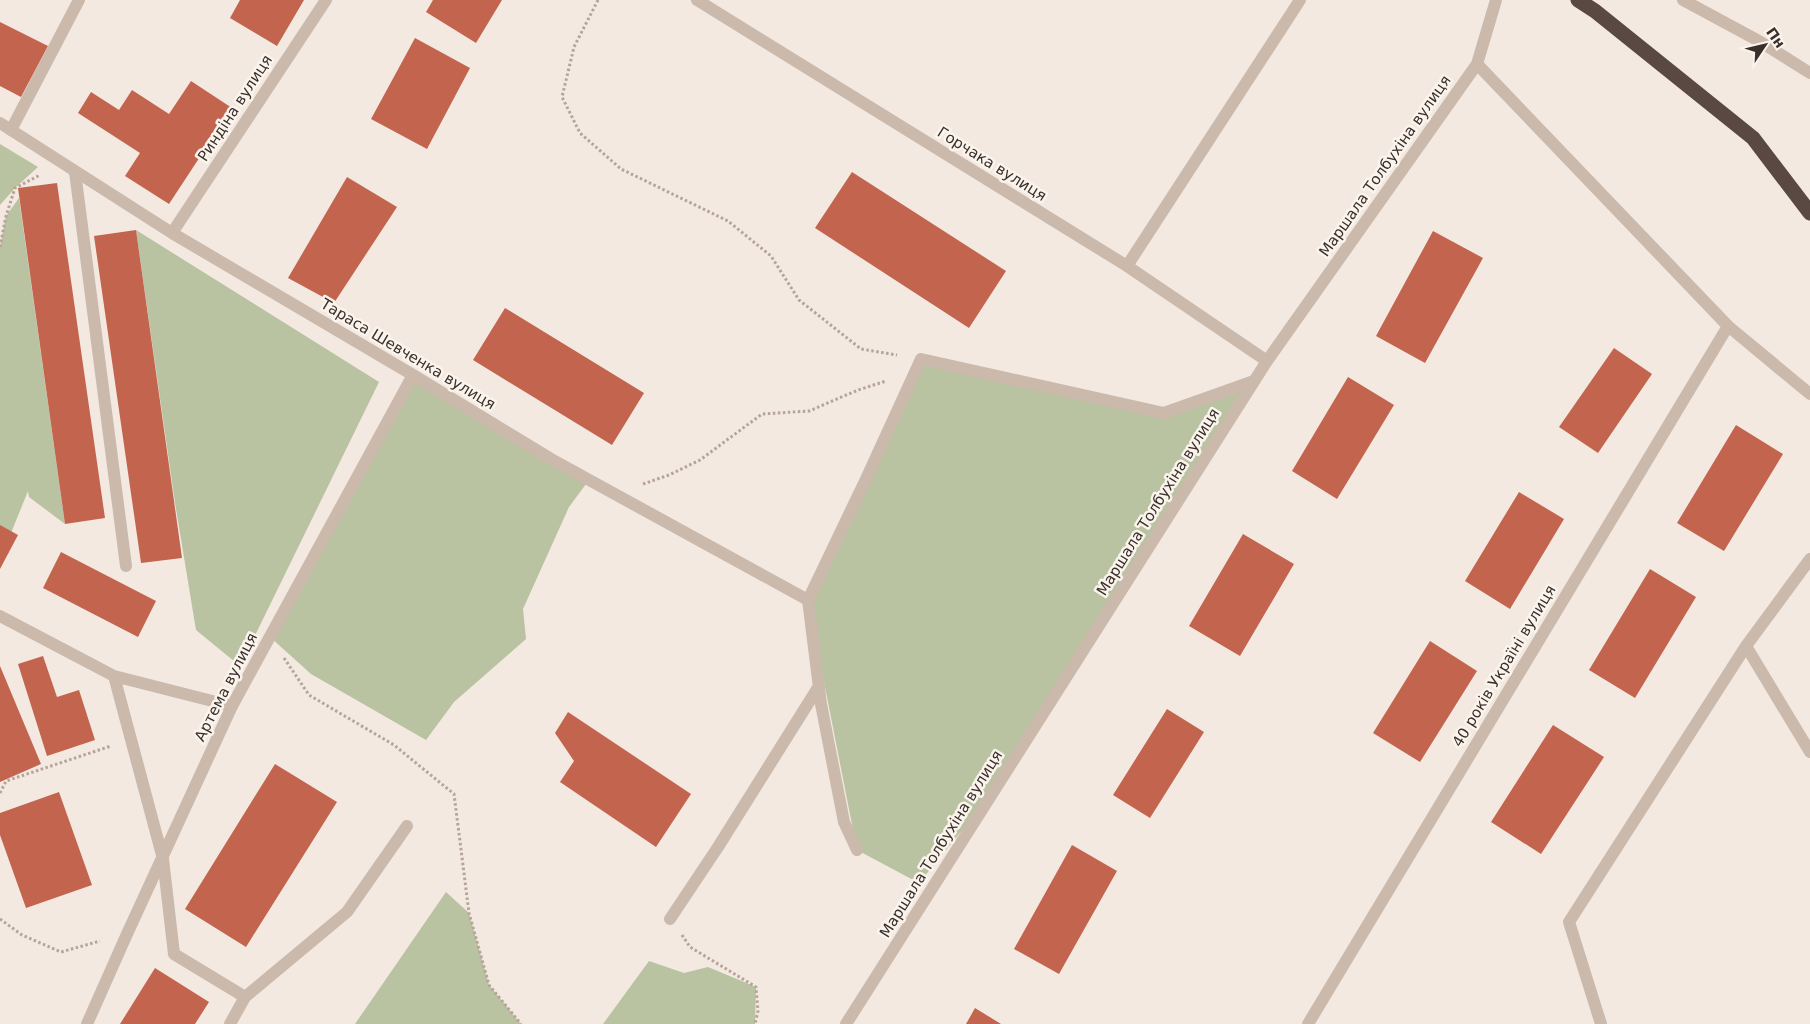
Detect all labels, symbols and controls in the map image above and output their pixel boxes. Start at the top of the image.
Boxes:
north arrow [1740,20,1790,70]
text: Пн [1763,24,1788,51]
street label: Риндіна вулиця [194,51,276,165]
street label: Маршала Толбухіна вулиця [1315,72,1455,260]
street label: Горчака вулиця [934,123,1050,205]
street label: Тараса Шевченка вулиця [317,294,499,413]
street label: Маршала Толбухіна вулиця [1093,405,1223,599]
street label: 40 років Україні вулиця [1449,582,1559,750]
street label: Артема вулиця [191,630,261,744]
street label: Маршала Толбухіна вулиця [876,747,1006,941]

